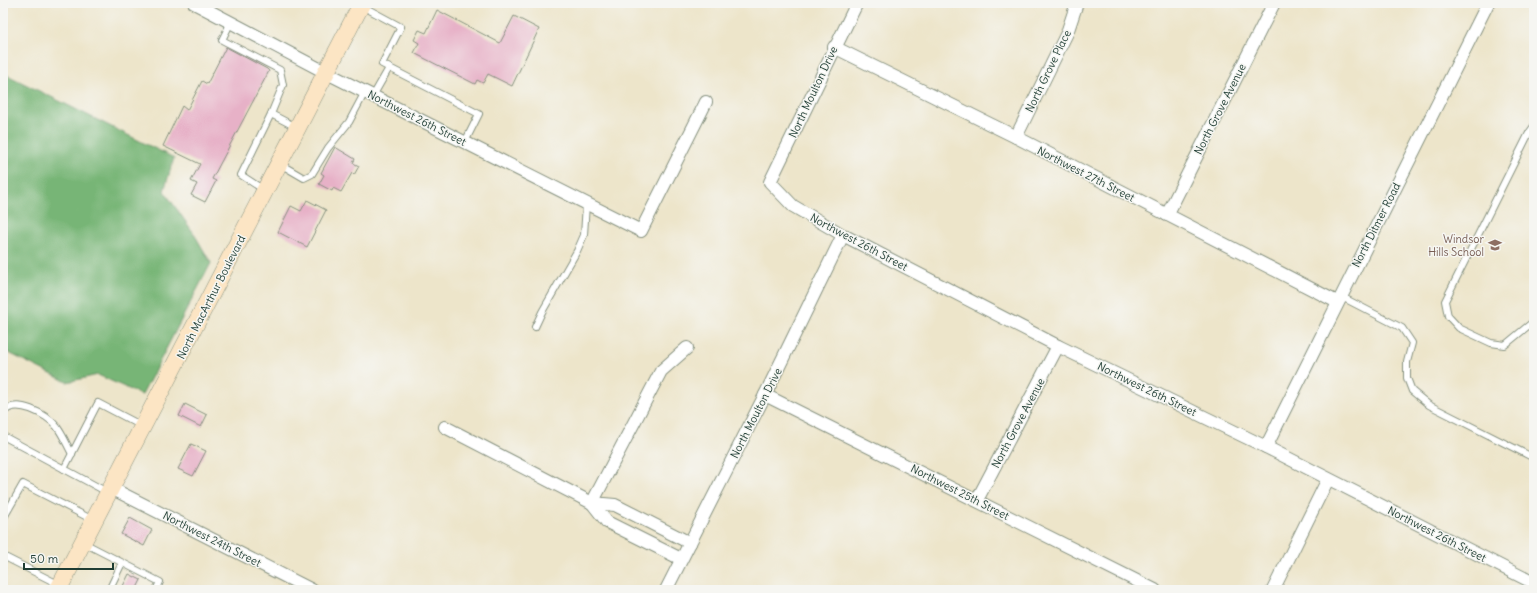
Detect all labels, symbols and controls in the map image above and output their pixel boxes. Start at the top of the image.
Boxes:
street label: North Grove Place [1022,27,1074,114]
street label: North Moulton Drive [786,44,840,140]
street label: North Grove Avenue [1191,61,1249,157]
street label: Northwest 26th Street [365,87,469,149]
street label: Northwest 27th Street [1035,143,1137,205]
street label: North Ditmer Road [1349,180,1404,270]
street label: Northwest 26th Street [808,210,910,274]
street label: North MacArthur Boulevard [174,232,249,361]
place label: Windsor Hills School [1428,232,1485,259]
school or university icon: Windsor Hills School [1487,237,1503,253]
street label: Northwest 26th Street [1095,359,1199,419]
street label: North Moulton Drive [727,365,785,461]
street label: North Grove Avenue [988,375,1048,470]
street label: Northwest 25th Street [909,461,1012,523]
street label: Northwest 26th Street [1385,503,1489,565]
street label: Northwest 24th Street [161,508,264,570]
scale bar [24,545,113,571]
text: 50 m [30,551,59,566]

